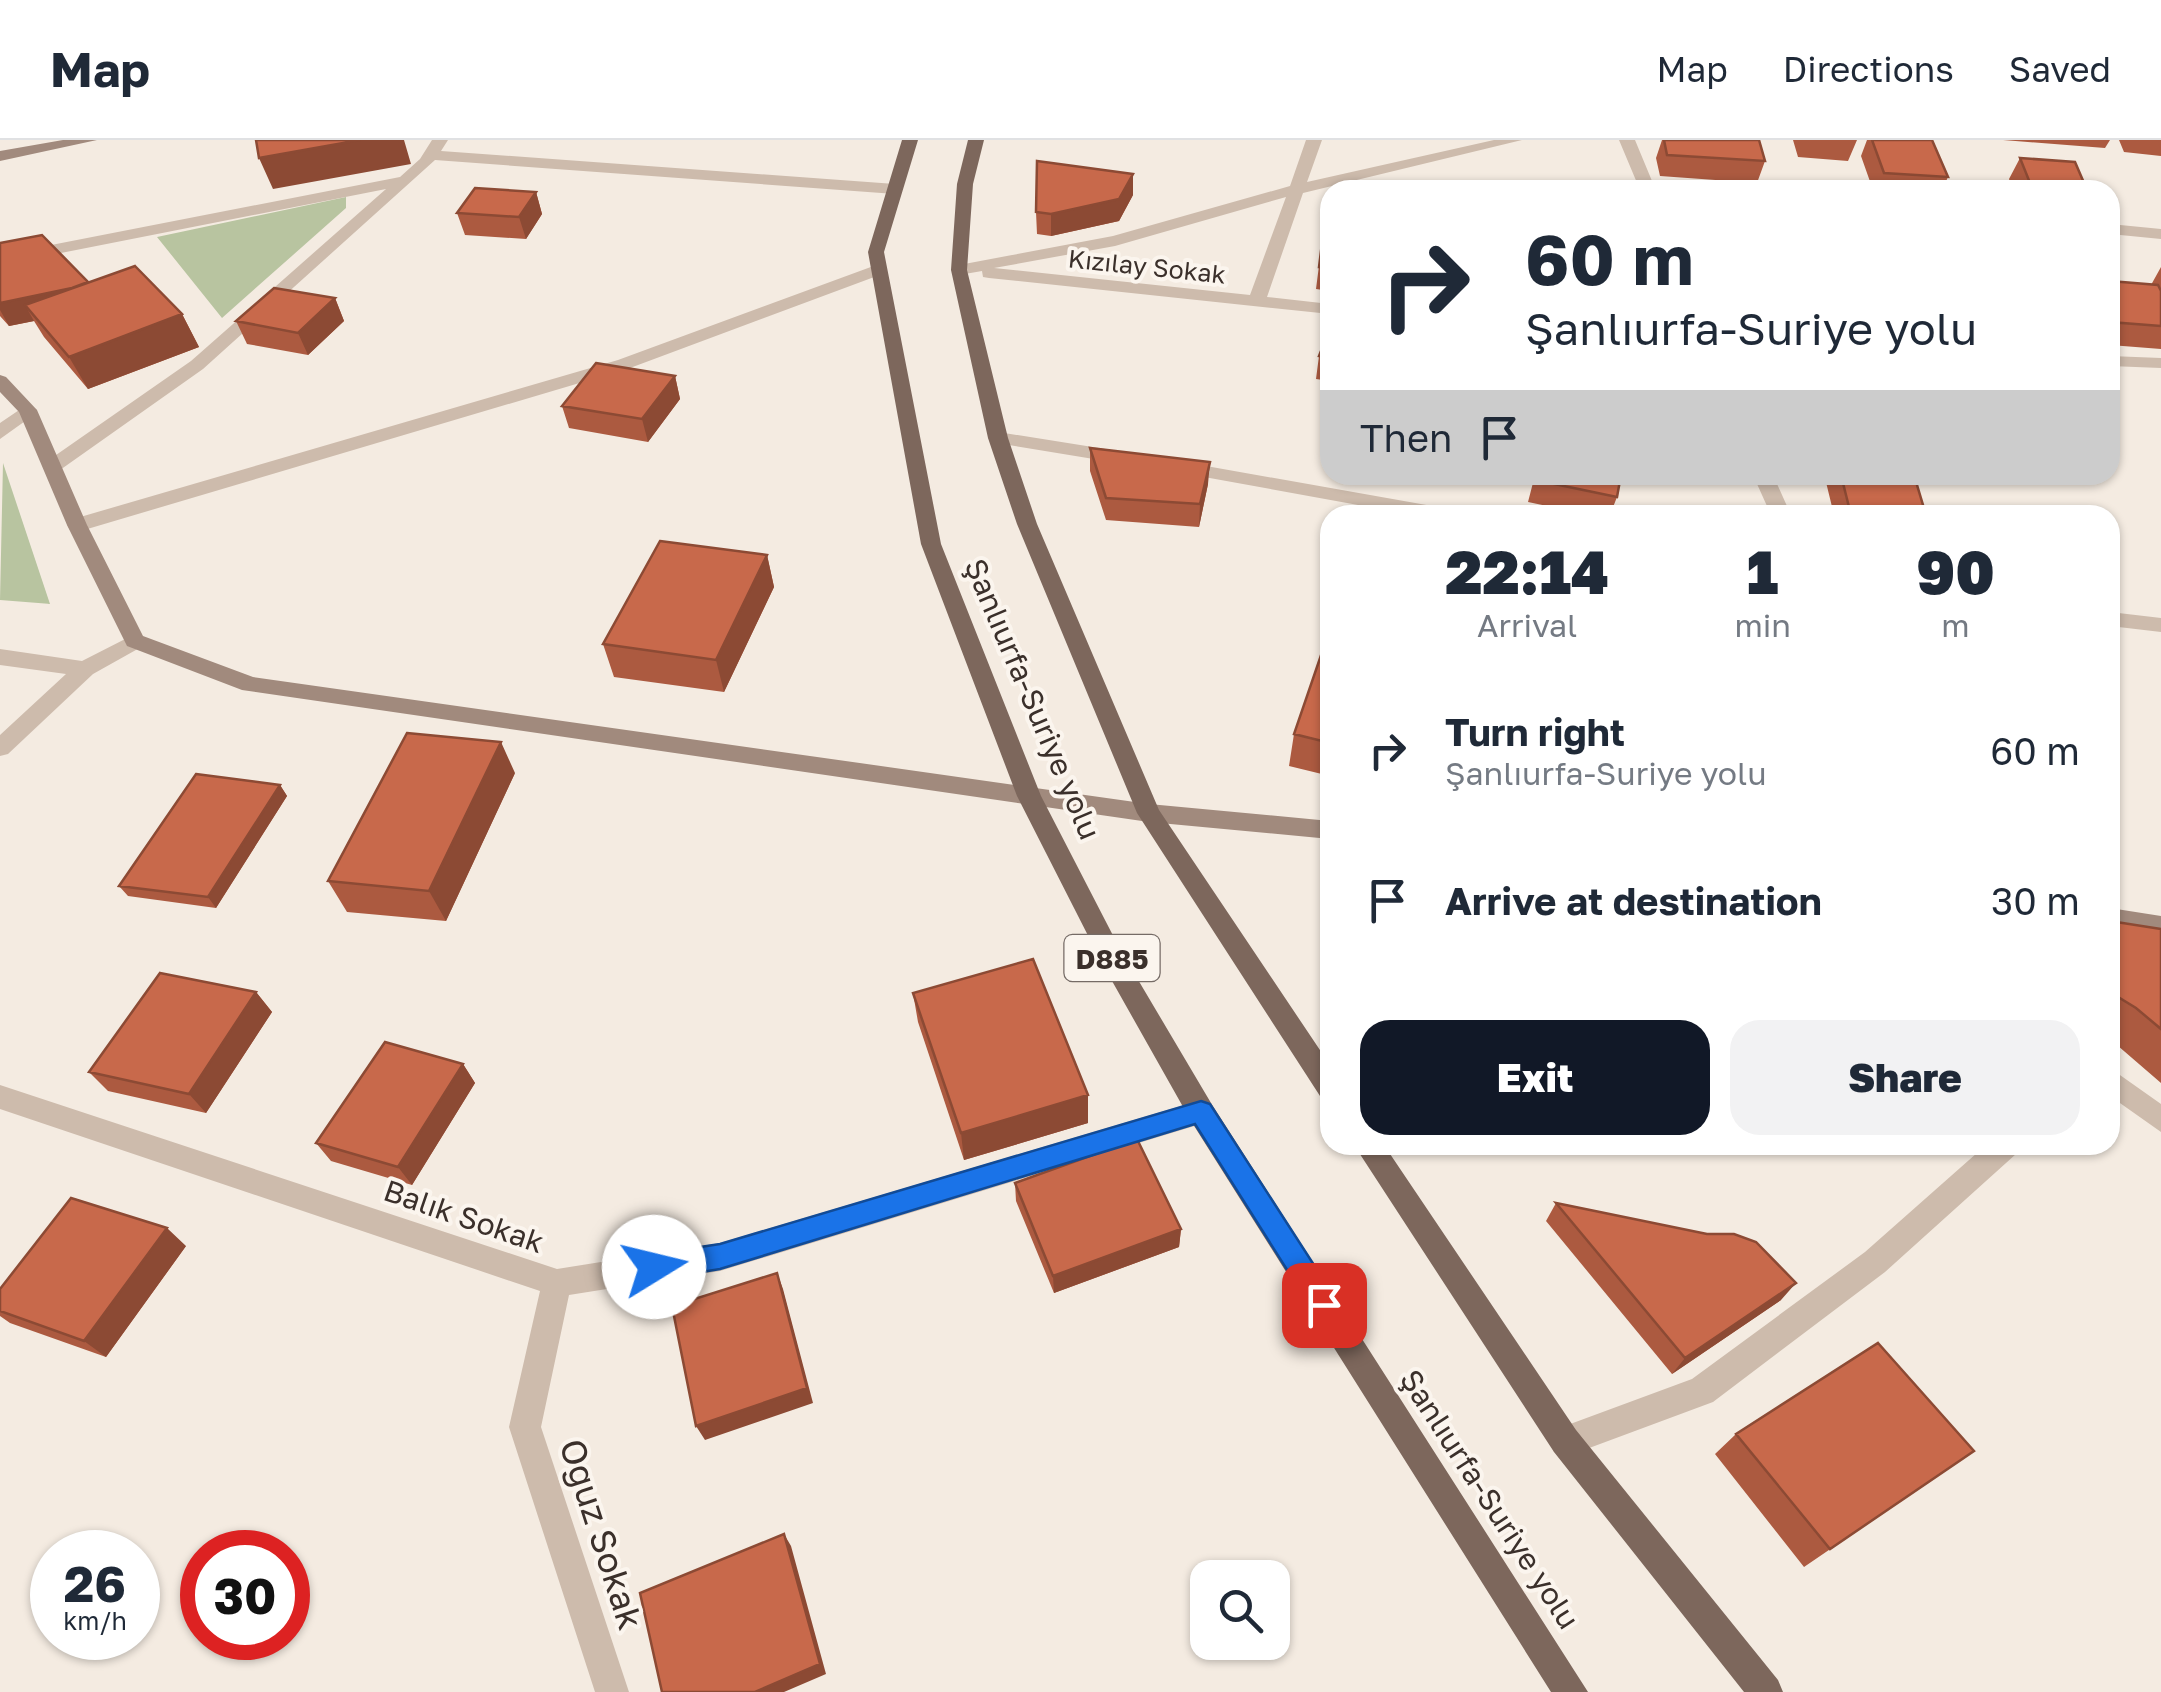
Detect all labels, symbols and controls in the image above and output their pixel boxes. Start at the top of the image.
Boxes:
text: Map [50,40,150,98]
text: Map [1656,48,1728,90]
text: Directions [1783,48,1954,90]
text: Saved [2009,48,2111,90]
text: 60 m [1525,216,1694,300]
icon: right [1360,220,1490,350]
street label: Kızılay Sokak [1067,242,1227,290]
text: Şanlıurfa-Suriye yolu [1525,301,1977,355]
icon: arrive [1472,410,1527,465]
text: Then [1360,415,1452,460]
text: 22:14 [1445,535,1609,607]
text: 1 [1747,535,1779,607]
text: 90 [1916,535,1995,607]
street label: Şanlıurfa-Suriye yolu [958,553,1108,845]
text: Arrival [1477,606,1577,644]
text: min [1734,606,1791,644]
text: m [1941,606,1970,644]
text: Turn right [1445,709,1625,754]
icon: right [1360,723,1415,778]
text: 60 m [1990,728,2080,773]
text: Şanlıurfa-Suriye yolu [1445,754,1767,792]
icon: arrive [1360,873,1415,928]
text: Arrive at destination [1445,878,1822,923]
text: 30 m [1991,878,2080,923]
road number: D885 [1064,935,1160,981]
button: Exit [1360,1020,1710,1135]
button: Share [1730,1020,2080,1135]
street label: Balık Sokak [379,1172,549,1260]
position arrow [602,1215,706,1319]
pin [1282,1263,1367,1348]
icon: arrive [1297,1278,1352,1333]
street label: Şanlıurfa-Suriye yolu [1393,1363,1587,1635]
street label: Oğuz Sokak [552,1434,652,1634]
speed limit sign: 30 [180,1530,310,1660]
text: 26 [64,1553,126,1613]
map controls [1190,1560,1290,1660]
button: search [1190,1560,1290,1660]
text: km/h [63,1605,127,1636]

